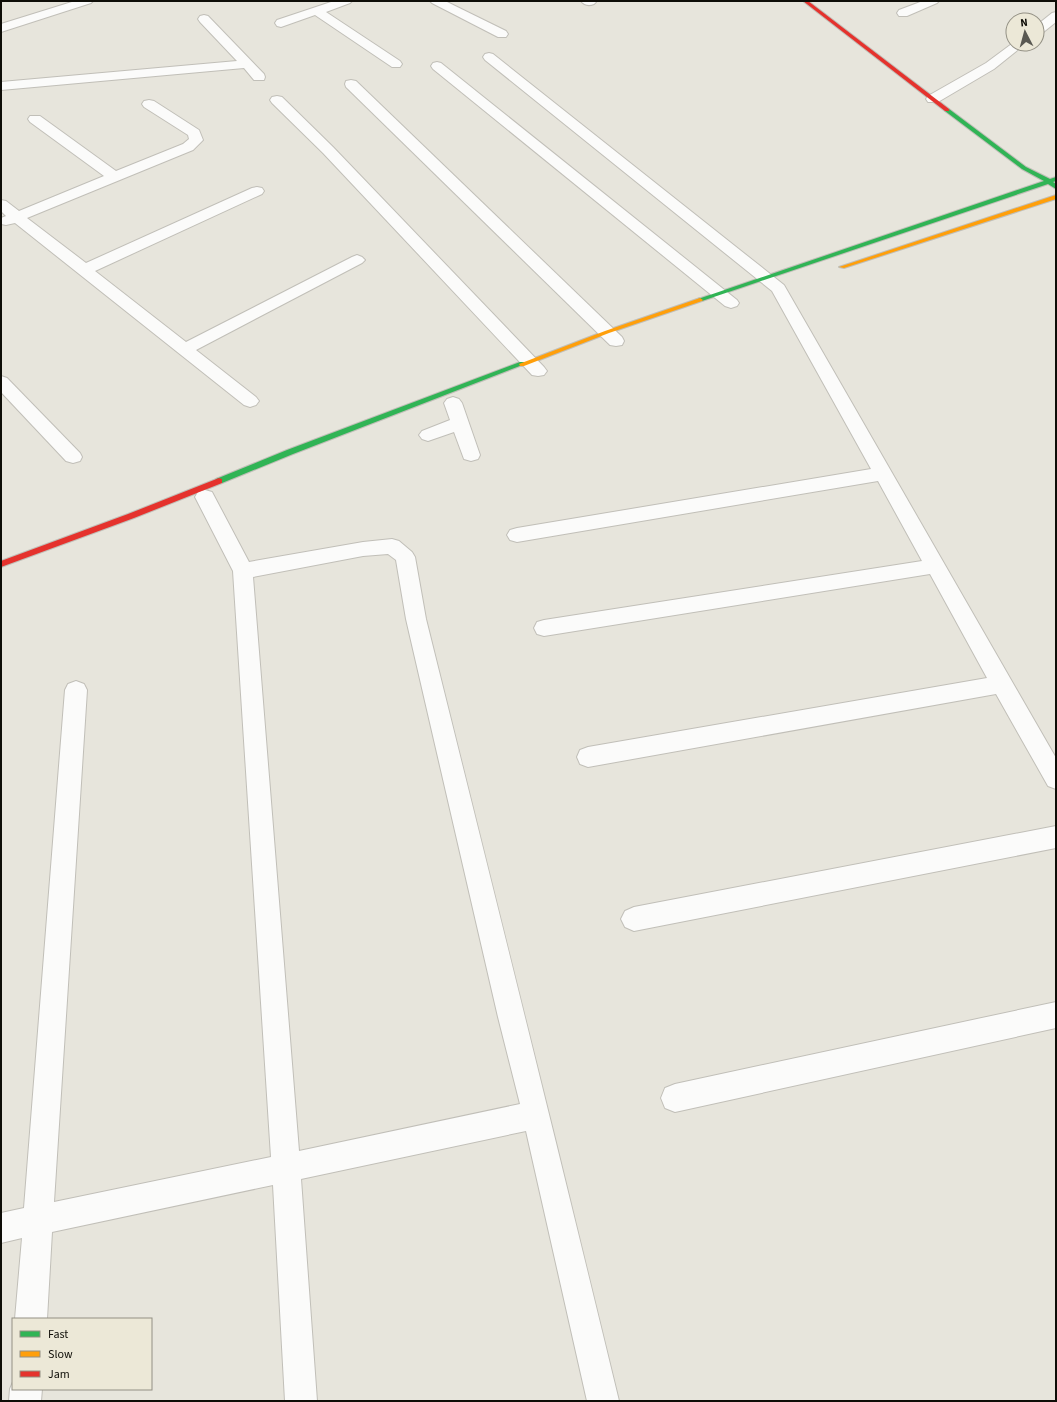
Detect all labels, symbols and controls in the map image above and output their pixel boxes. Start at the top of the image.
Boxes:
north arrow [1005,12,1045,52]
text: N [1020,15,1028,30]
legend [12,1318,152,1390]
text: Fast [48,1326,68,1343]
text: Slow [48,1346,73,1363]
text: Jam [48,1366,70,1383]

